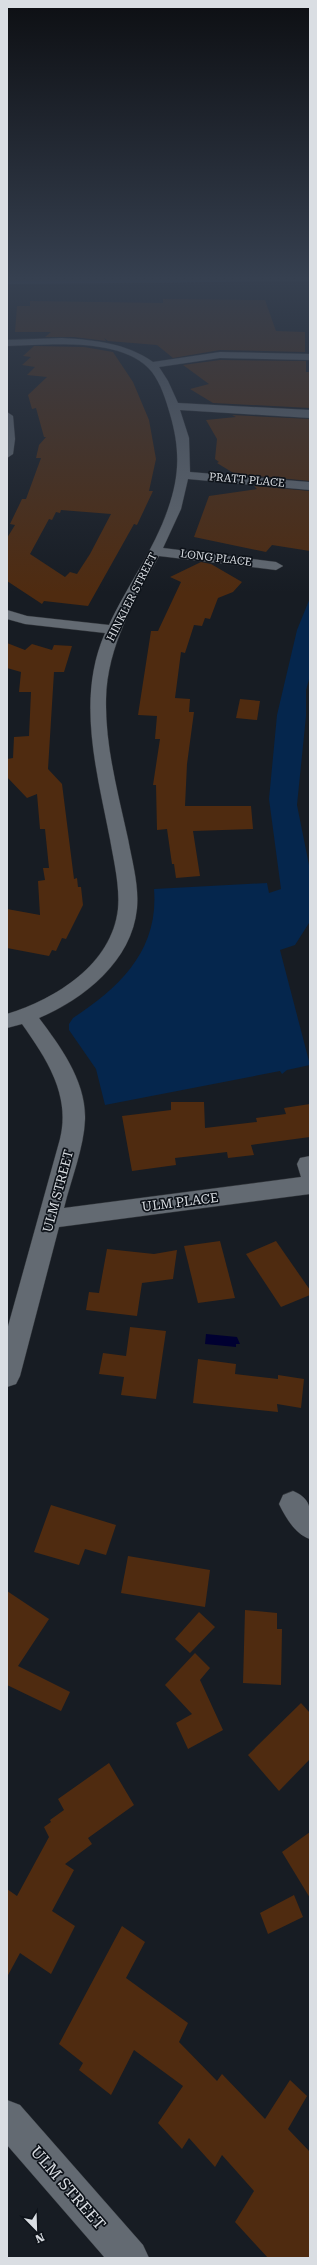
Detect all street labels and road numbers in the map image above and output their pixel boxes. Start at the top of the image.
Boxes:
street label: PRATT PLACE [209,470,285,490]
street label: LONG PLACE [180,547,252,569]
street label: HINKLER STREET [104,551,160,643]
street label: ULM STREET [40,1148,76,1234]
street label: ULM PLACE [141,1190,219,1214]
street label: ULM STREET [26,2142,110,2234]

